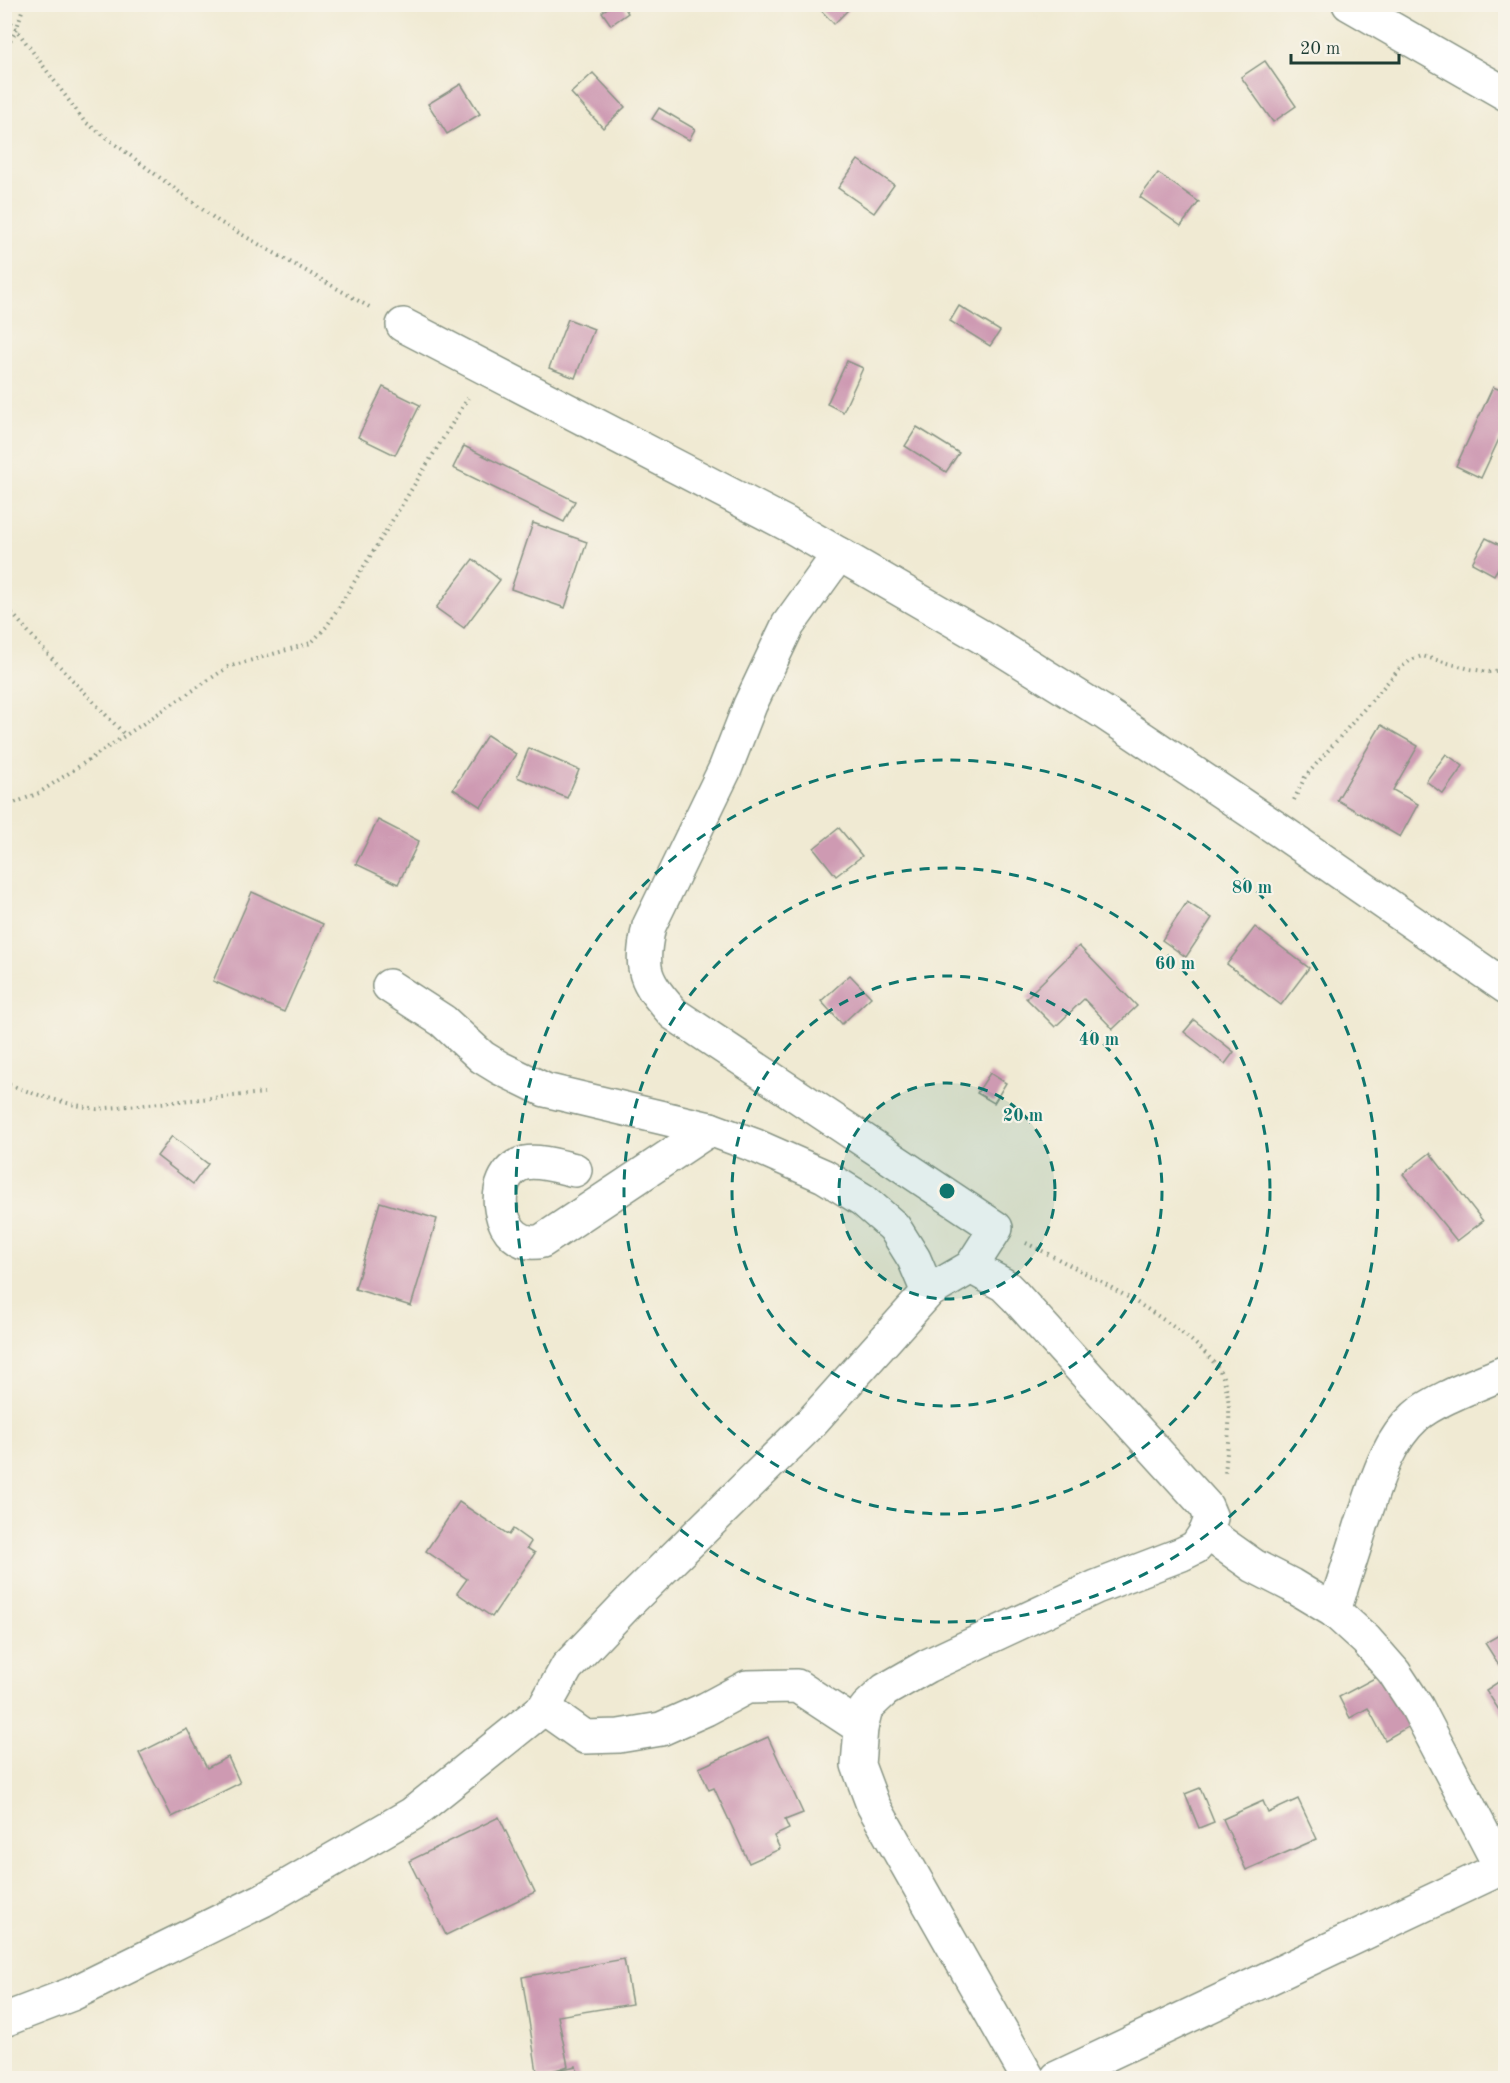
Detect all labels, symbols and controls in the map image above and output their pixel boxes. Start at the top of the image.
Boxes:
scale bar [1291,27,1399,65]
text: 20 m [1300,40,1340,58]
text: 80 m [1232,879,1272,897]
text: 60 m [1155,955,1195,973]
text: 40 m [1079,1031,1119,1049]
text: 20 m [1003,1107,1043,1125]
centre of rings [937,1181,957,1201]

